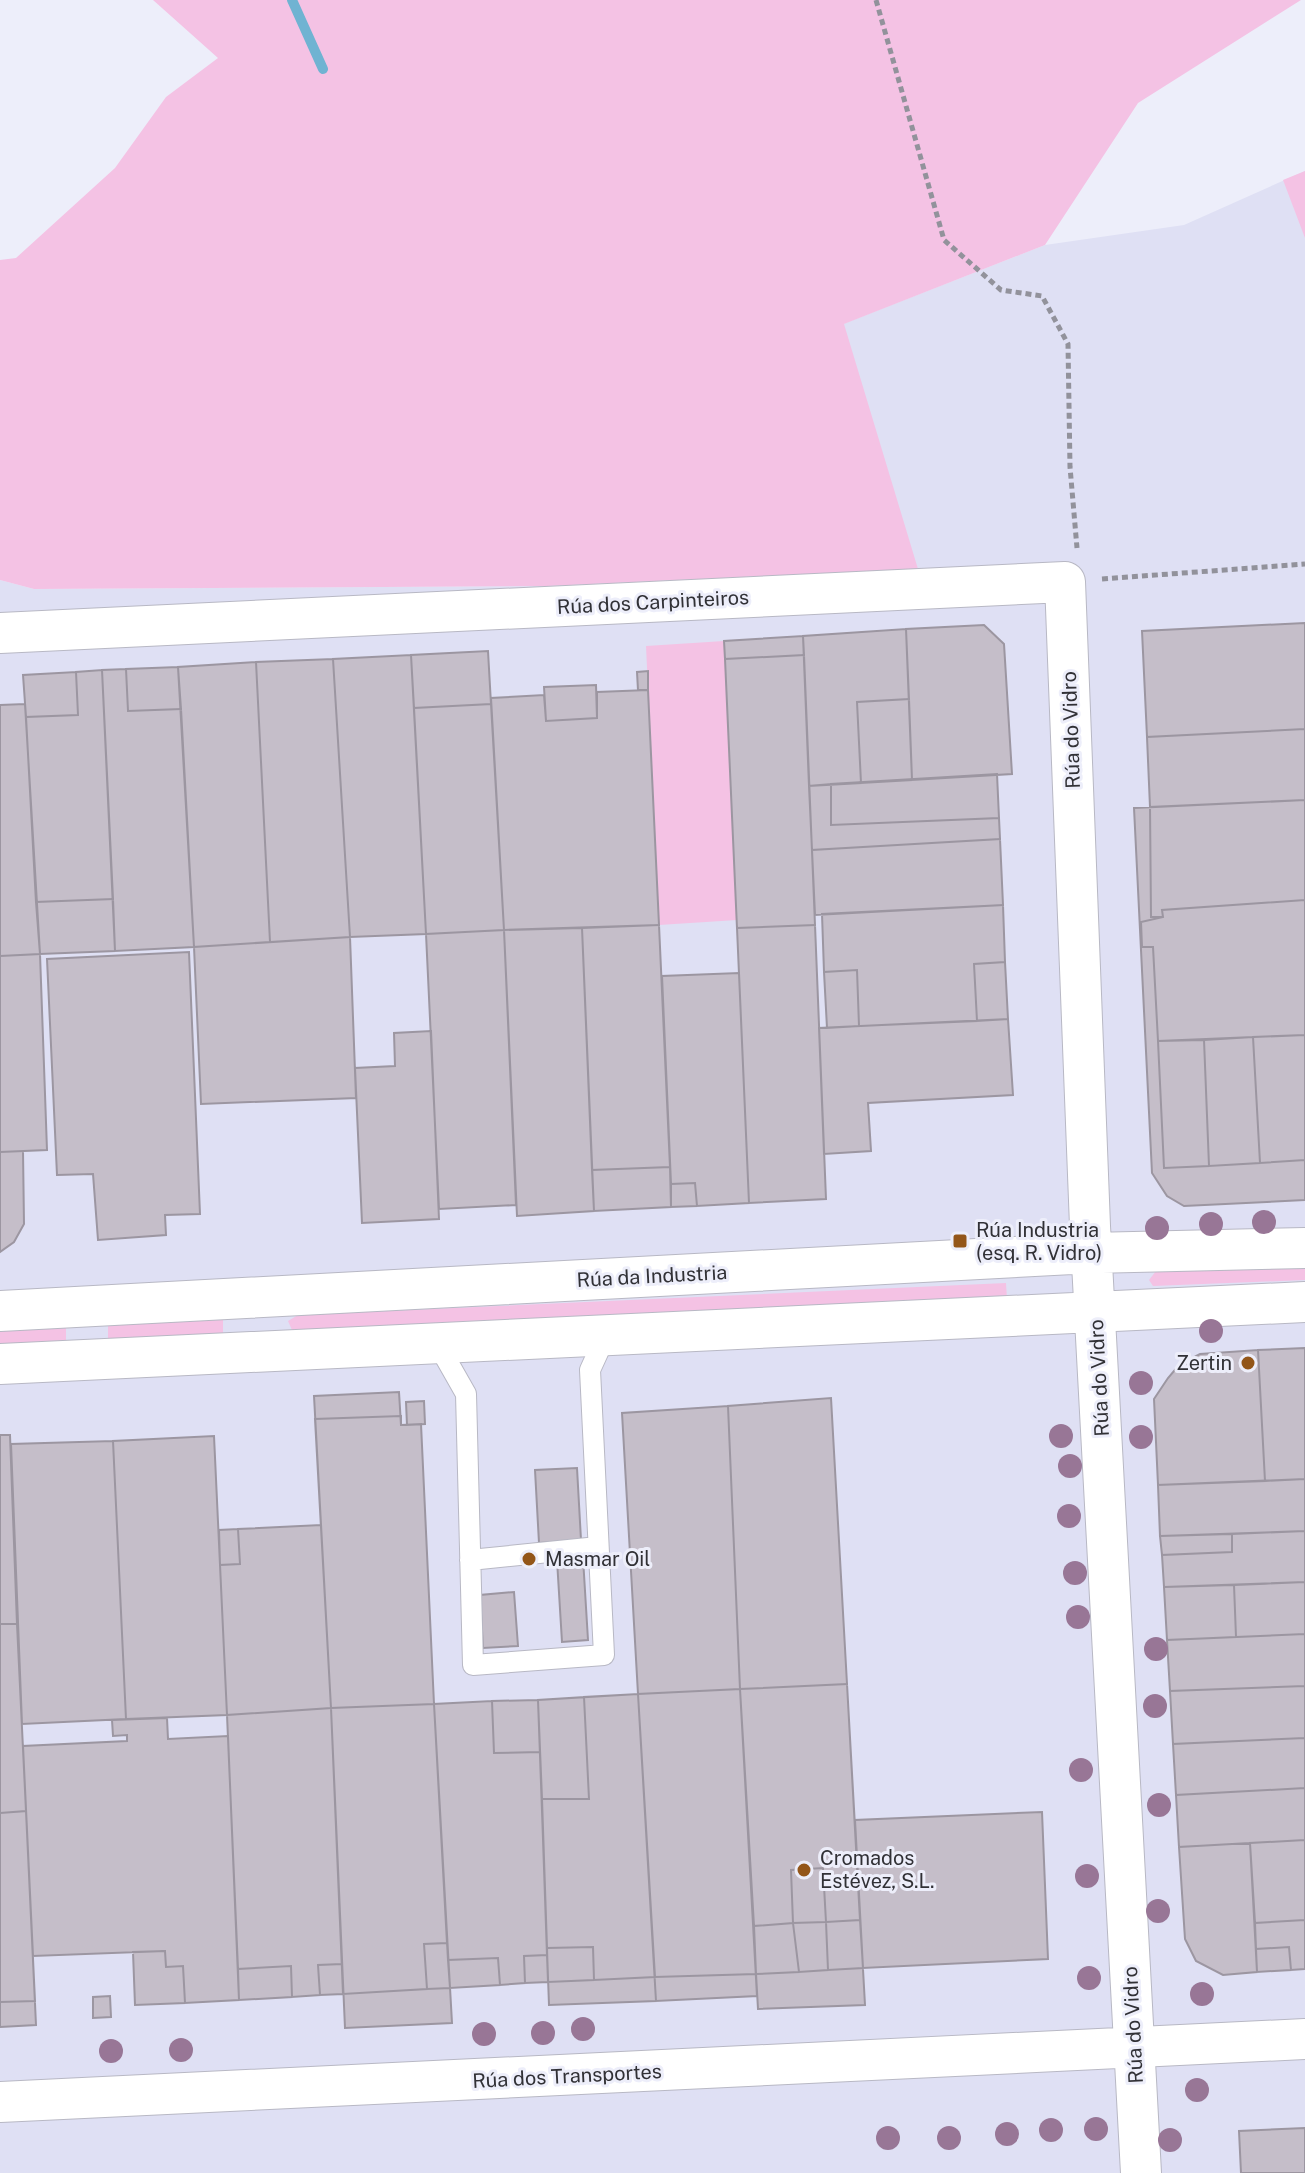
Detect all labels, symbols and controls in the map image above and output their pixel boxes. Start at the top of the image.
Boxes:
street label: Rúa dos Carpinteiros [556,585,750,619]
street label: Rúa do Vidro [1057,671,1085,789]
place label: Rúa Industria (esq. R. Vidro) [976,1218,1102,1265]
marker: Rúa Industria (esq. R. Vidro) [951,1232,969,1250]
street label: Rúa da Industria [576,1260,728,1292]
street label: Rúa do Vidro [1084,1319,1114,1437]
place label: Zertin [1176,1351,1232,1375]
marker: Zertin [1239,1354,1257,1372]
place label: Masmar Oil [545,1547,650,1571]
marker: Masmar Oil [520,1550,538,1568]
place label: Cromados Estévez, S.L. [820,1846,935,1893]
marker: Cromados Estévez, S.L. [795,1861,813,1879]
street label: Rúa do Vidro [1118,1966,1148,2084]
street label: Rúa dos Transportes [472,2059,662,2093]

